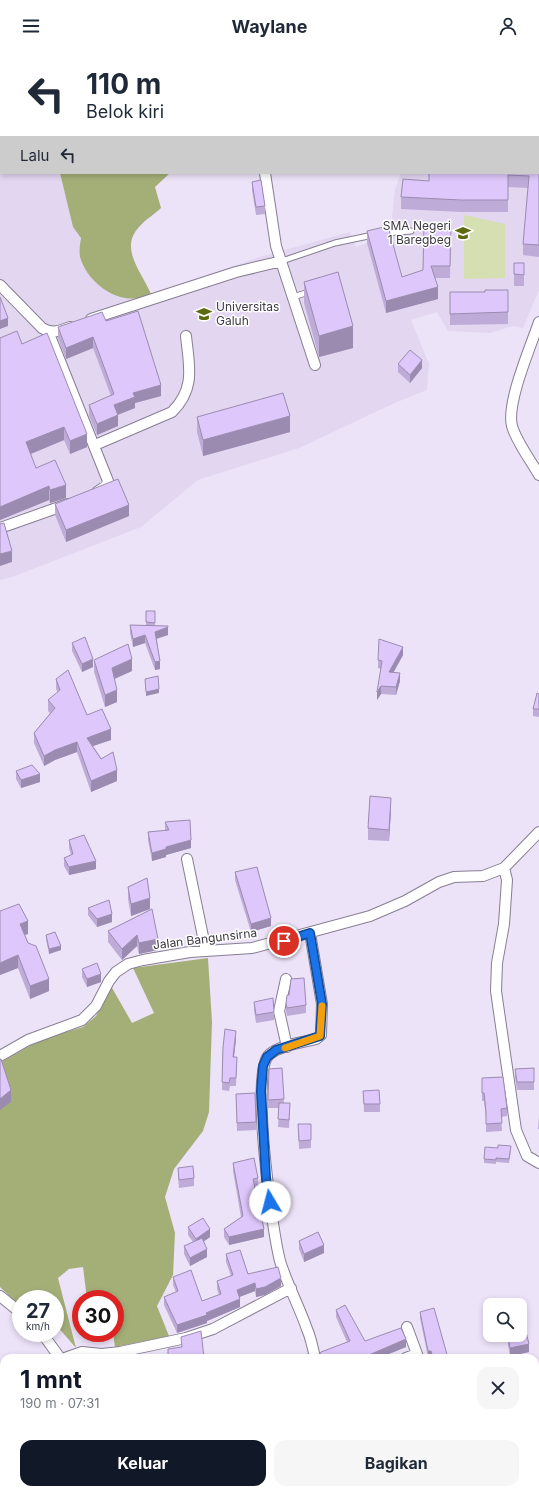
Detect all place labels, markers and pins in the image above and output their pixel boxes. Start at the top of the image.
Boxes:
place label: SMA Negeri 1 Baregbeg [383,218,451,247]
school or university icon: SMA Negeri 1 Baregbeg [454,224,472,242]
place label: Universitas Galuh [216,299,279,328]
school or university icon: Universitas Galuh [195,305,213,323]
pin [267,924,301,958]

